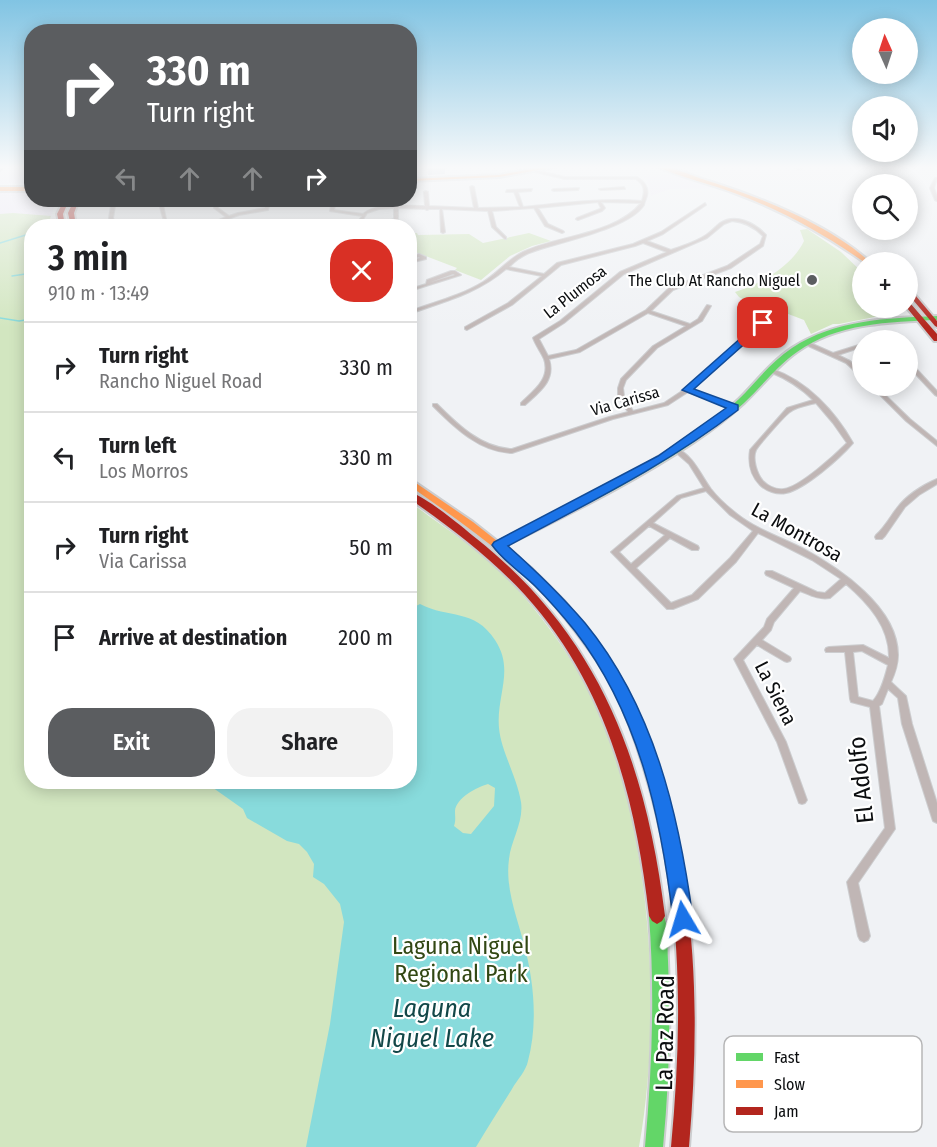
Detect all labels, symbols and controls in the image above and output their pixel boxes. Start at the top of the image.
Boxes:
north arrow [852,18,918,84]
map controls [852,18,918,396]
text: 330 m [147,46,250,96]
icon: right [48,48,126,126]
button: sound [852,96,918,162]
text: Turn right [147,97,255,129]
icon: left [110,162,143,195]
icon: ahead [173,162,206,195]
icon: ahead [236,162,269,195]
icon: right [299,162,332,195]
button: search [852,174,918,240]
text: 3 min [48,236,128,280]
button: close [330,239,393,302]
button: + [852,252,918,318]
street label: La Plumosa [540,261,610,322]
place label: The Club At Rancho Niguel [628,271,800,290]
marker: The Club At Rancho Niguel [805,273,819,287]
text: 910 m · 13:49 [48,281,149,305]
pin [737,297,788,348]
icon: arrive [746,306,779,339]
button: − [852,330,918,396]
text: Turn right [99,342,188,369]
icon: right [48,351,81,384]
text: 330 m [340,354,393,381]
text: Rancho Niguel Road [99,369,263,393]
street label: Via Carissa [589,382,662,420]
text: Turn left [99,432,177,459]
icon: left [48,441,81,474]
text: 330 m [340,444,393,471]
text: Los Morros [99,459,188,483]
street label: La Montrosa [747,497,847,567]
text: Turn right [99,522,188,549]
icon: right [48,531,81,564]
text: 50 m [349,534,393,561]
text: Via Carissa [99,549,187,573]
icon: arrive [48,621,81,654]
text: Arrive at destination [99,624,287,651]
text: 200 m [338,624,393,651]
street label: La Siena [750,657,802,729]
button: Exit [48,708,215,777]
button: Share [227,708,393,777]
street label: El Adolfo [843,735,879,825]
position arrow [651,887,715,951]
park label: Laguna Niguel Regional Park [392,932,530,988]
street label: La Paz Road [650,975,680,1091]
water label: Laguna Niguel Lake [370,993,494,1054]
legend [724,1036,922,1132]
text: Fast [774,1048,801,1067]
text: Slow [774,1075,805,1094]
text: Jam [774,1102,799,1121]

